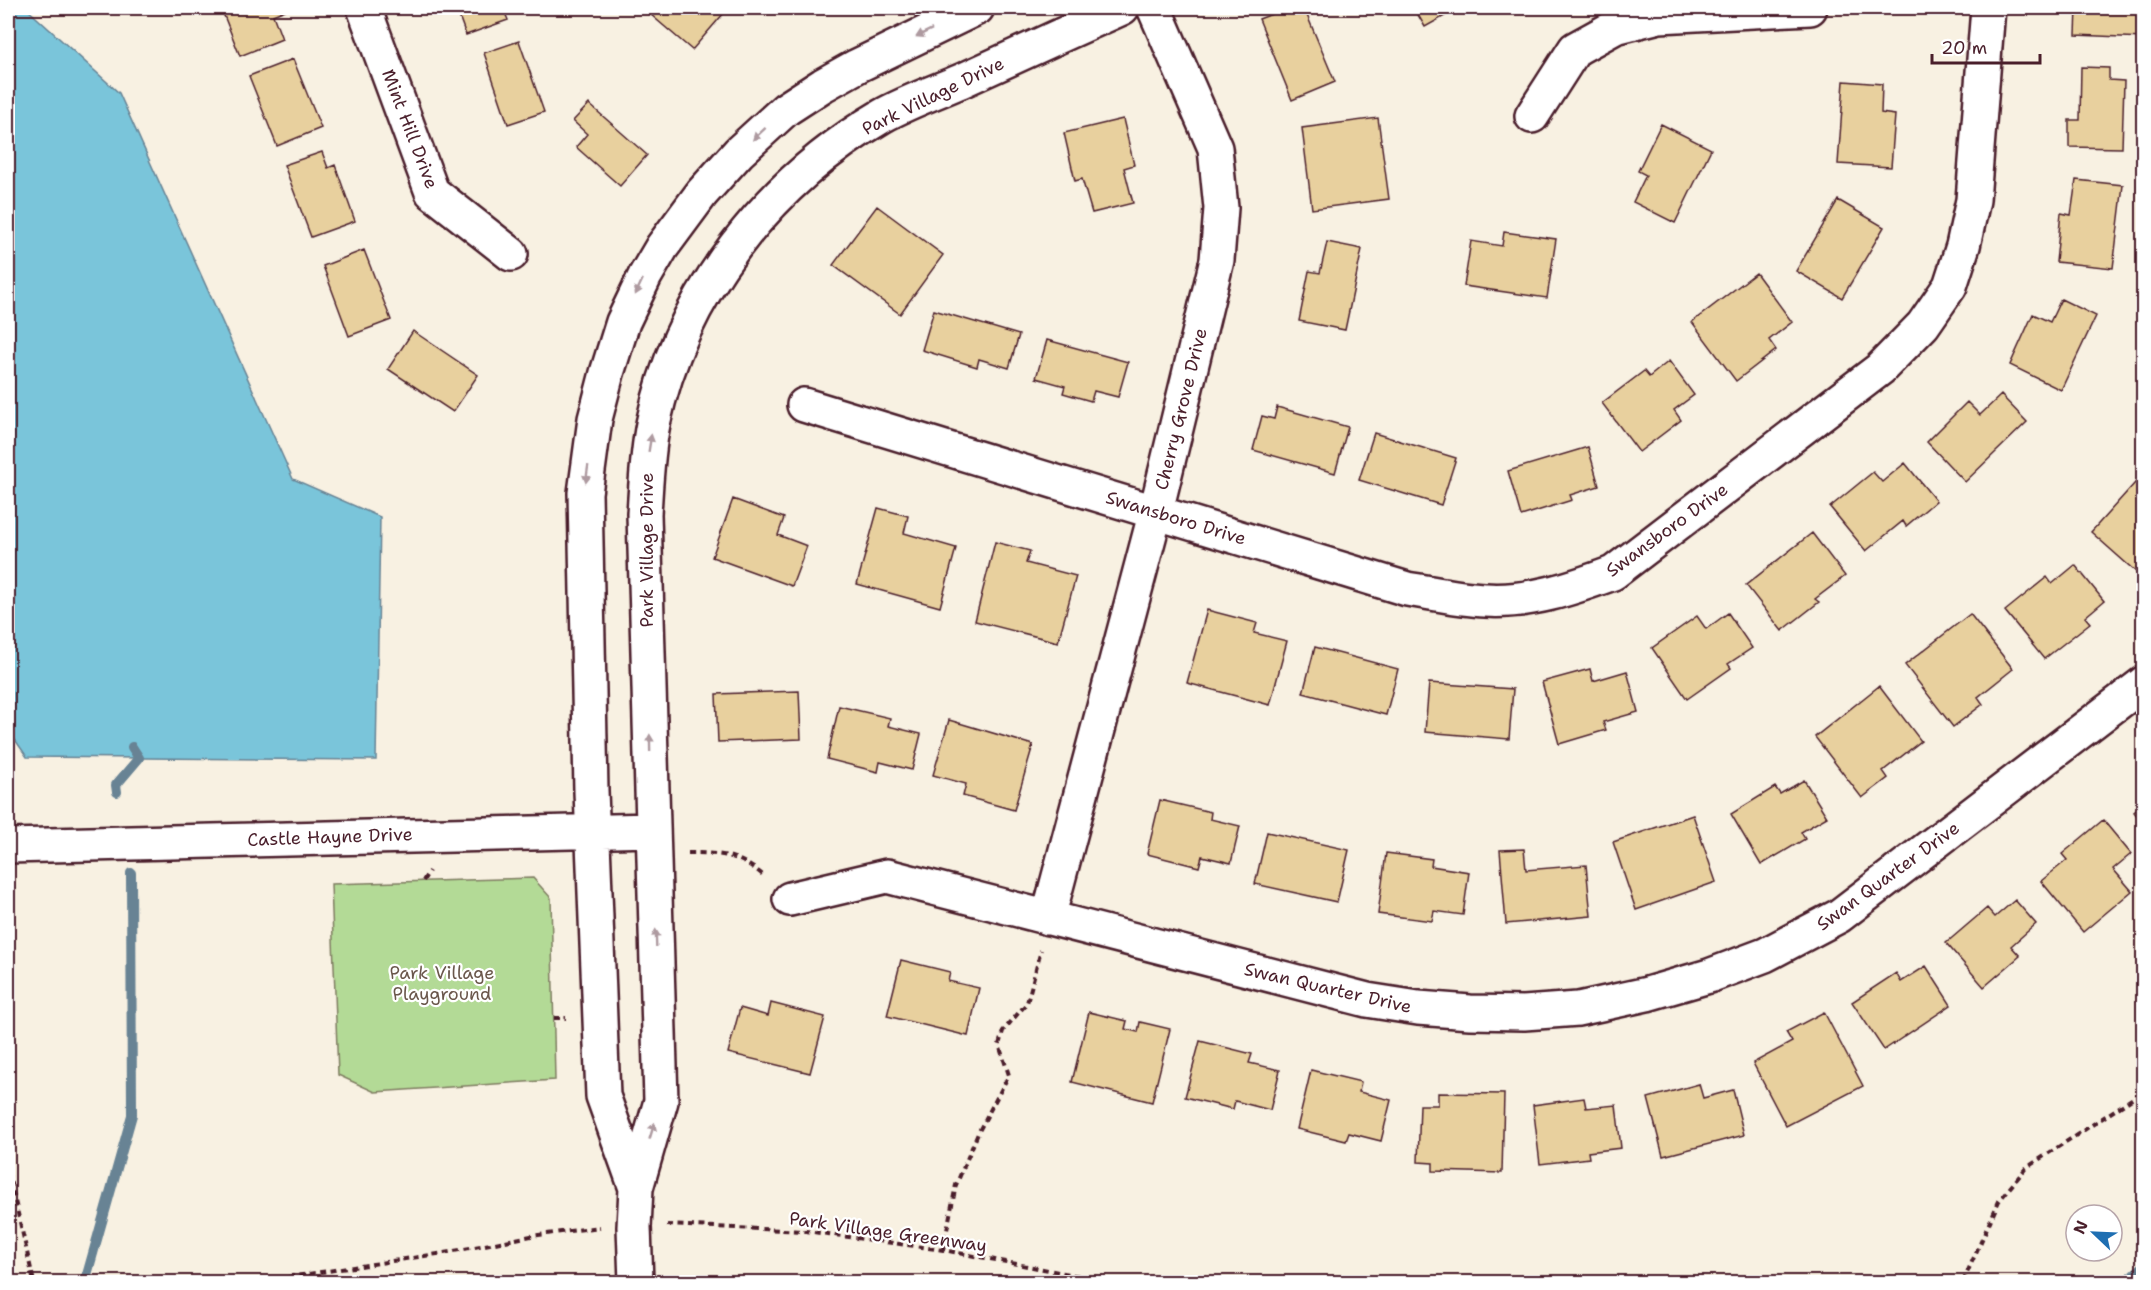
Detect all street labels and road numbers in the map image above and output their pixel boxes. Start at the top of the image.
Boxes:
street label: Park Village Drive [858,51,1008,141]
street label: Mint Hill Drive [376,66,444,192]
street label: Cherry Grove Drive [1149,326,1213,492]
street label: Park Village Drive [635,472,659,628]
street label: Swansboro Drive [1601,478,1733,582]
street label: Swansboro Drive [1103,485,1249,551]
street label: Swan Quarter Drive [1812,816,1964,936]
street label: Castle Hayne Drive [247,822,413,852]
street label: Swan Quarter Drive [1242,957,1414,1019]
street label: Park Village Greenway [788,1206,988,1258]

